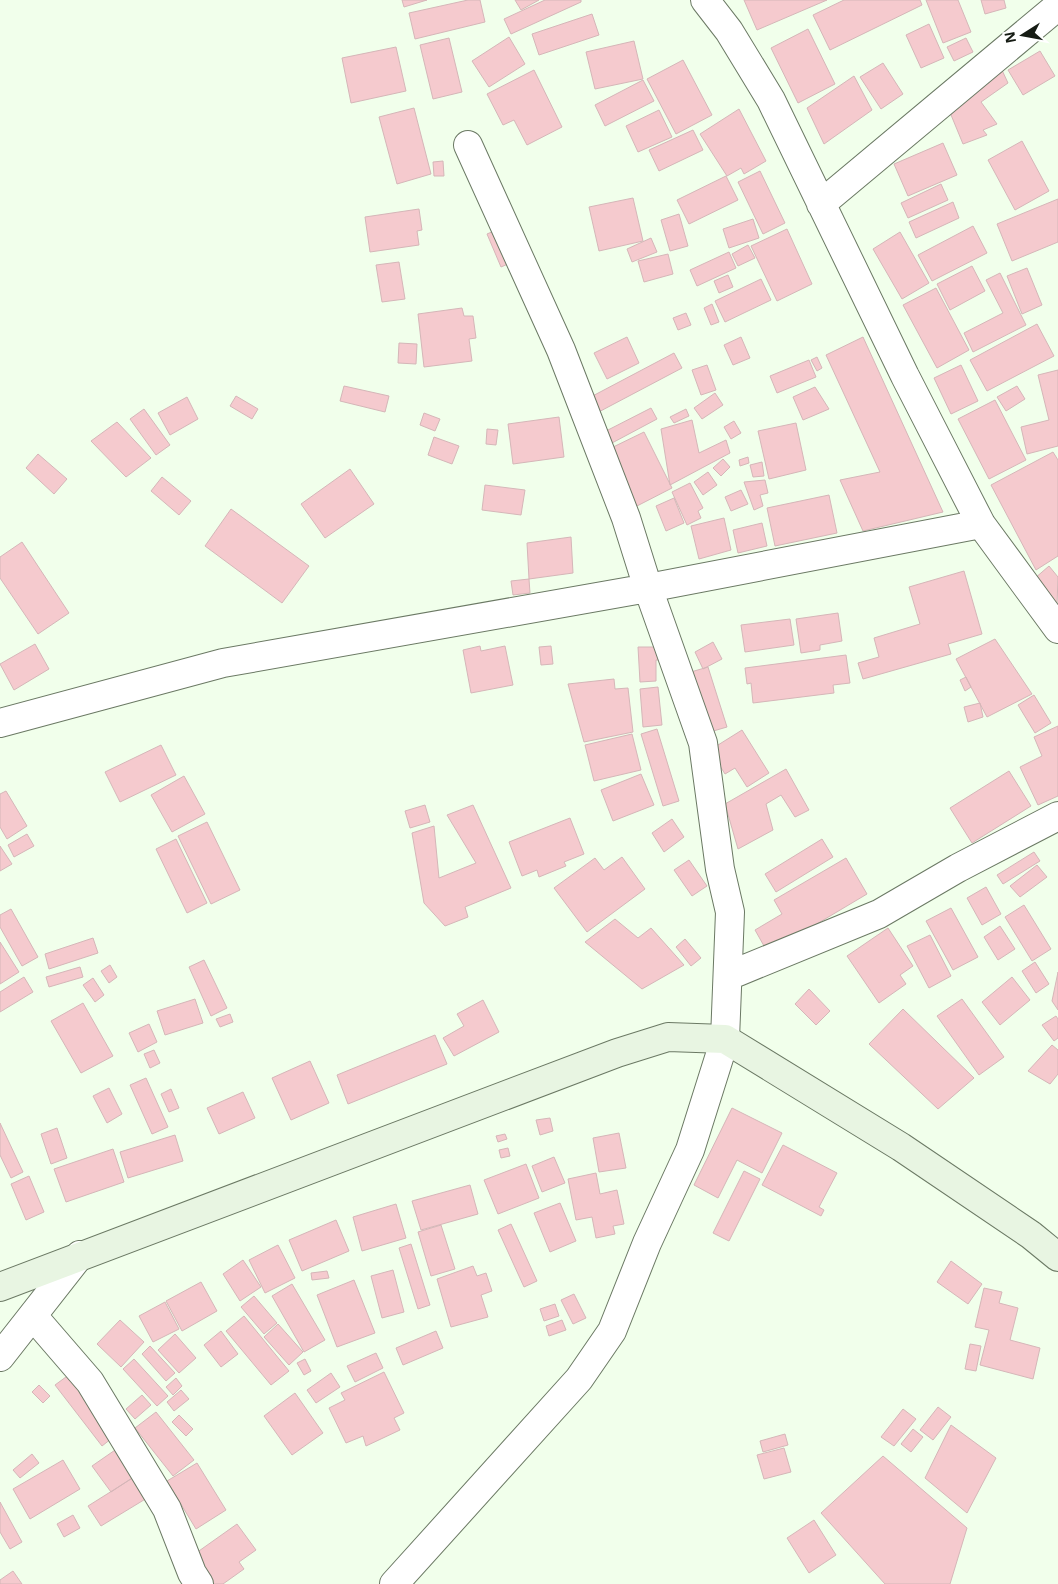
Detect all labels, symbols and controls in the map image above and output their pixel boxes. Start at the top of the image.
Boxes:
north arrow [998,10,1048,60]
text: N [999,30,1020,45]

